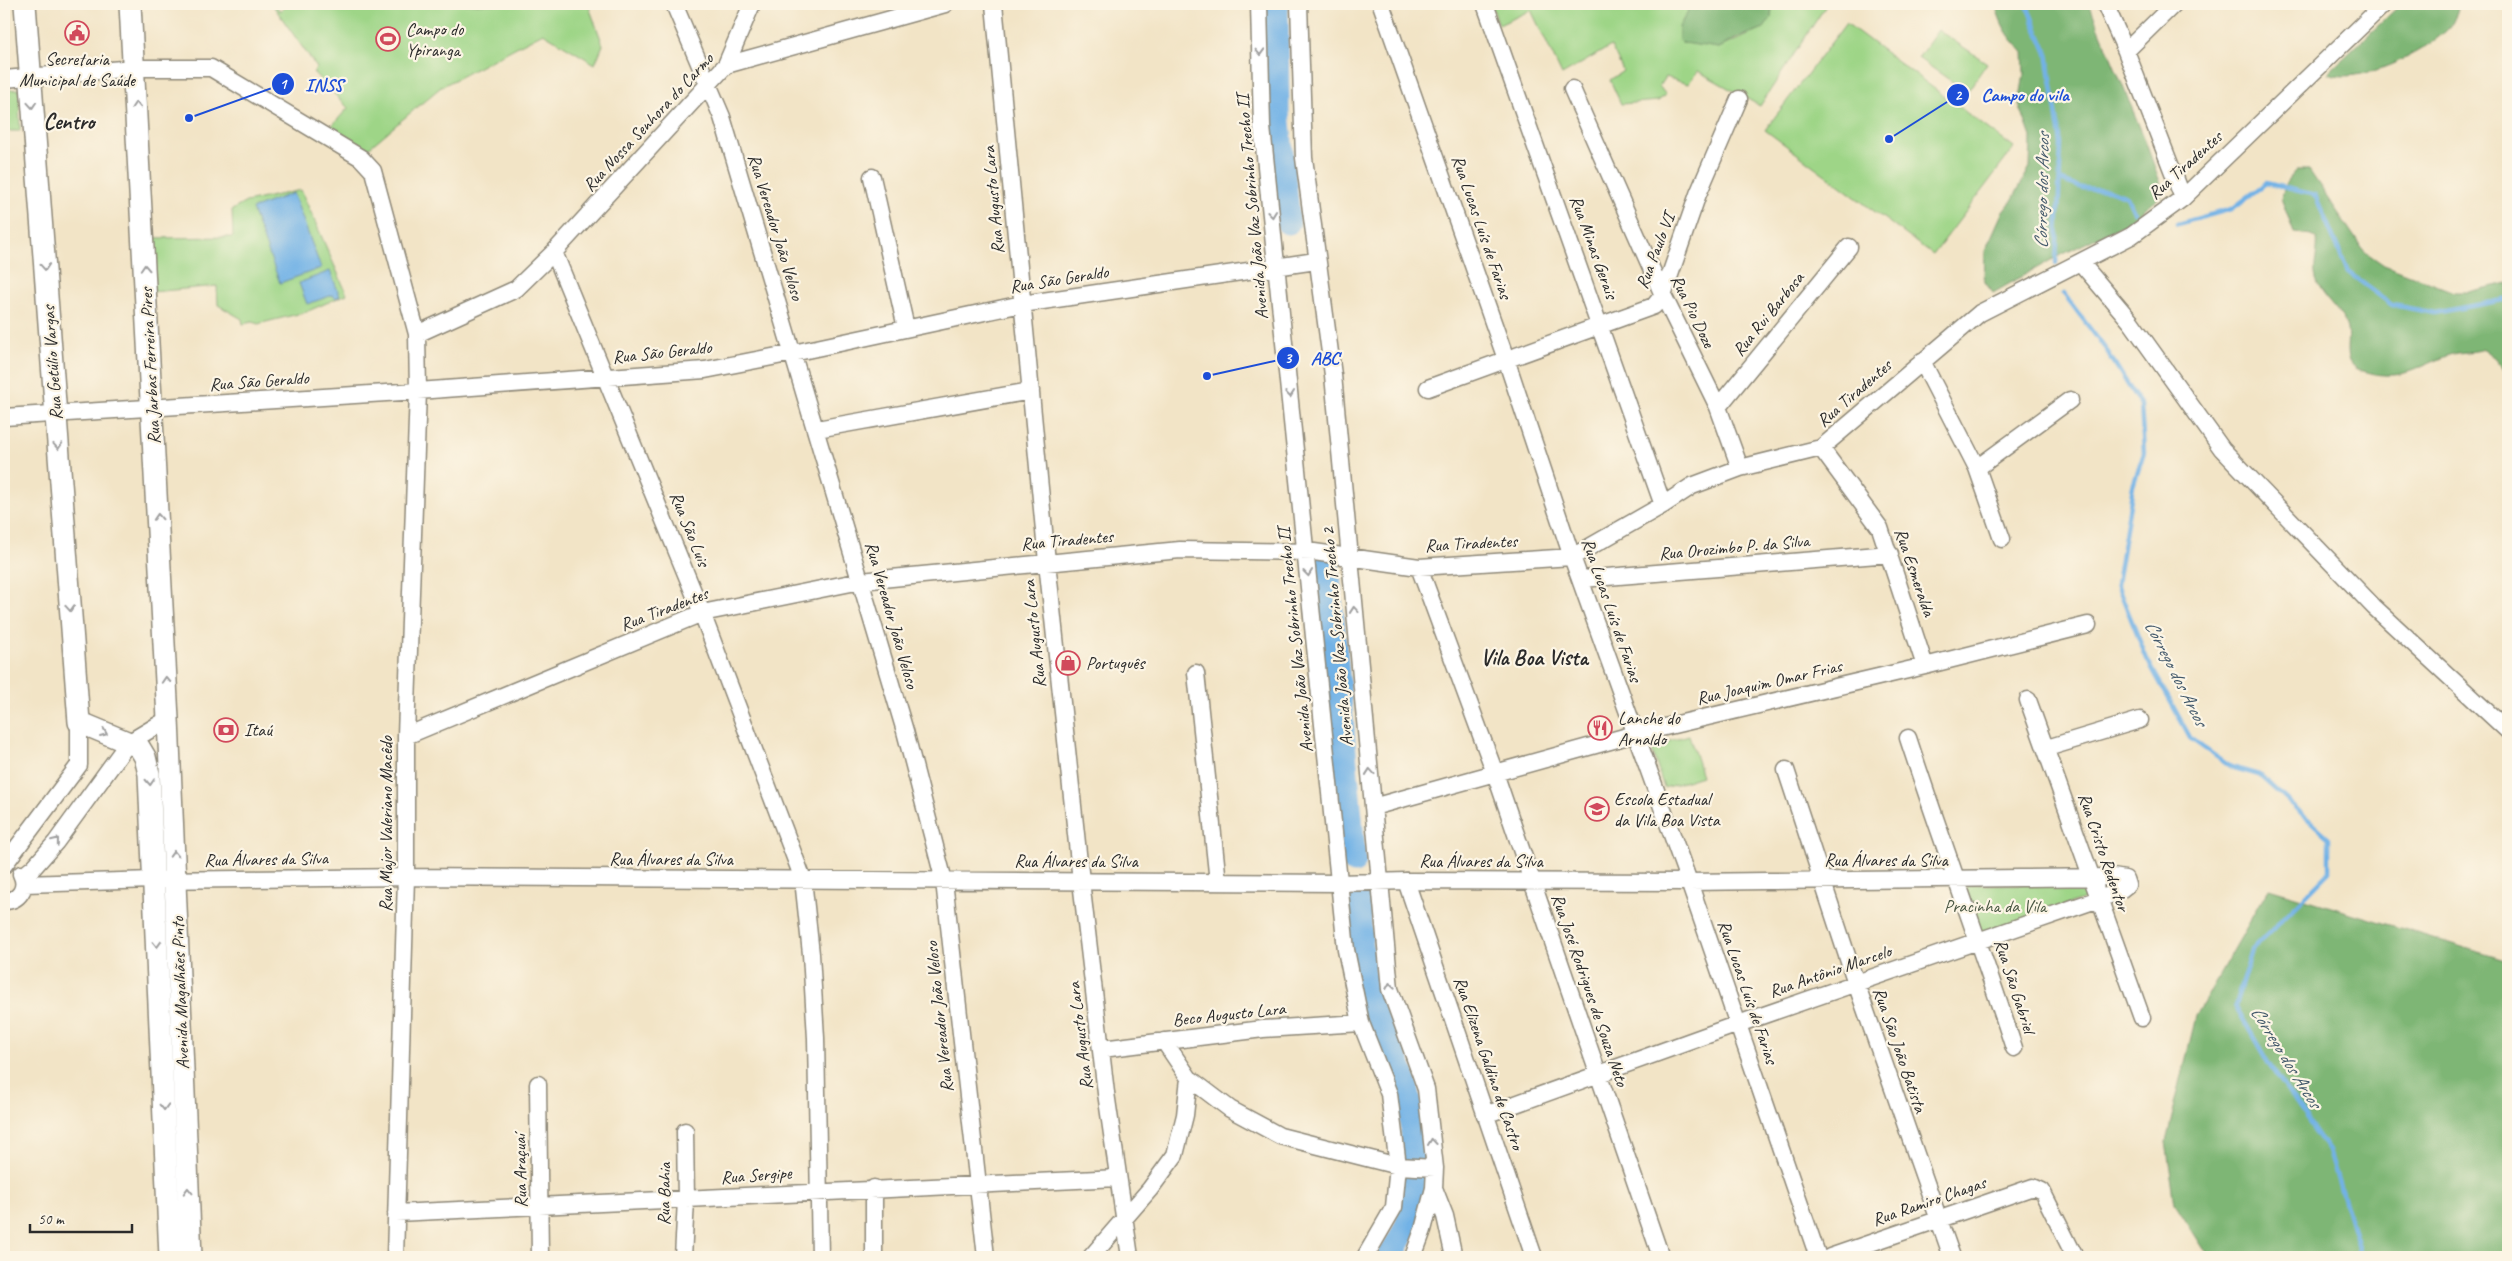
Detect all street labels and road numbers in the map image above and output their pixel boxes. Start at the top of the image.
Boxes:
street label: Rua Nossa Senhora do Carmo [578,47,719,196]
street label: Avenida João Vaz Sobrinho Trecho II [1231,90,1273,320]
street label: Rua Tiradentes [2143,125,2228,204]
street label: Rua Augusto Lara [977,144,1009,255]
street label: Rua Vereador João Veloso [743,151,809,304]
street label: Rua Lucas Luís de Farias [1447,152,1518,304]
street label: Rua Minas Gerais [1565,192,1623,303]
street label: Rua Paulo VI [1631,207,1681,292]
street label: Rua São Geraldo [1008,260,1112,298]
street label: Rua Rui Barbosa [1727,267,1809,360]
street label: Rua Pio Doze [1666,271,1721,352]
street label: Rua Jarbas Ferreira Pires [135,285,165,445]
street label: Rua Getúlio Vargas [37,303,67,421]
street label: Rua São Geraldo [611,336,714,368]
street label: Rua Tiradentes [1812,353,1897,432]
street label: Rua São Geraldo [209,366,311,395]
street label: Rua São Luis [665,488,716,571]
street label: Avenida João Vaz Sobrinho Trecho II [1272,523,1318,753]
street label: Rua Tiradentes [1020,525,1116,555]
street label: Avenida João Vaz Sobrinho Trecho 2 [1316,525,1358,747]
street label: Rua Esmeralda [1890,525,1941,621]
street label: Rua Orozimbo P. da Silva [1658,529,1812,565]
street label: Rua Tiradentes [1424,530,1519,556]
street label: Rua Lucas Luís de Farias [1577,535,1648,687]
street label: Rua Vereador João Veloso [861,539,924,692]
street label: Rua Augusto Lara [1017,578,1051,689]
street label: Rua Tiradentes [617,582,713,636]
street label: Rua Joaquim Omar Frias [1694,654,1846,709]
street label: Rua Major Valeriano Macêdo [375,734,397,912]
street label: Rua Cristo Redentor [2073,790,2135,917]
street label: Rua Álvares da Silva [204,847,330,871]
street label: Rua Álvares da Silva [609,848,735,870]
street label: Rua Álvares da Silva [1824,849,1950,871]
street label: Rua Álvares da Silva [1014,850,1140,872]
street label: Rua Álvares da Silva [1419,850,1545,872]
street label: Rua José Rodrigues de Souza Neto [1547,891,1634,1091]
street label: Avenida Magalhães Pinto [166,915,194,1070]
street label: Rua Lucas Luís de Farias [1713,917,1784,1069]
street label: Rua São Gabriel [1990,936,2041,1038]
street label: Rua Vereador João Veloso [920,939,958,1094]
street label: Rua Antônio Marcelo [1766,939,1896,1002]
street label: Rua Elizena Galdino de Castro [1449,974,1529,1154]
street label: Rua Augusto Lara [1062,980,1098,1091]
street label: Rua São João Batista [1868,984,1932,1117]
street label: Beco Augusto Lara [1172,997,1288,1031]
street label: Rua Araçuaí [508,1130,532,1208]
street label: Rua Bahia [652,1161,676,1226]
street label: Rua Sergipe [720,1161,793,1188]
street label: Rua Ramiro Chagas [1869,1171,1990,1231]

